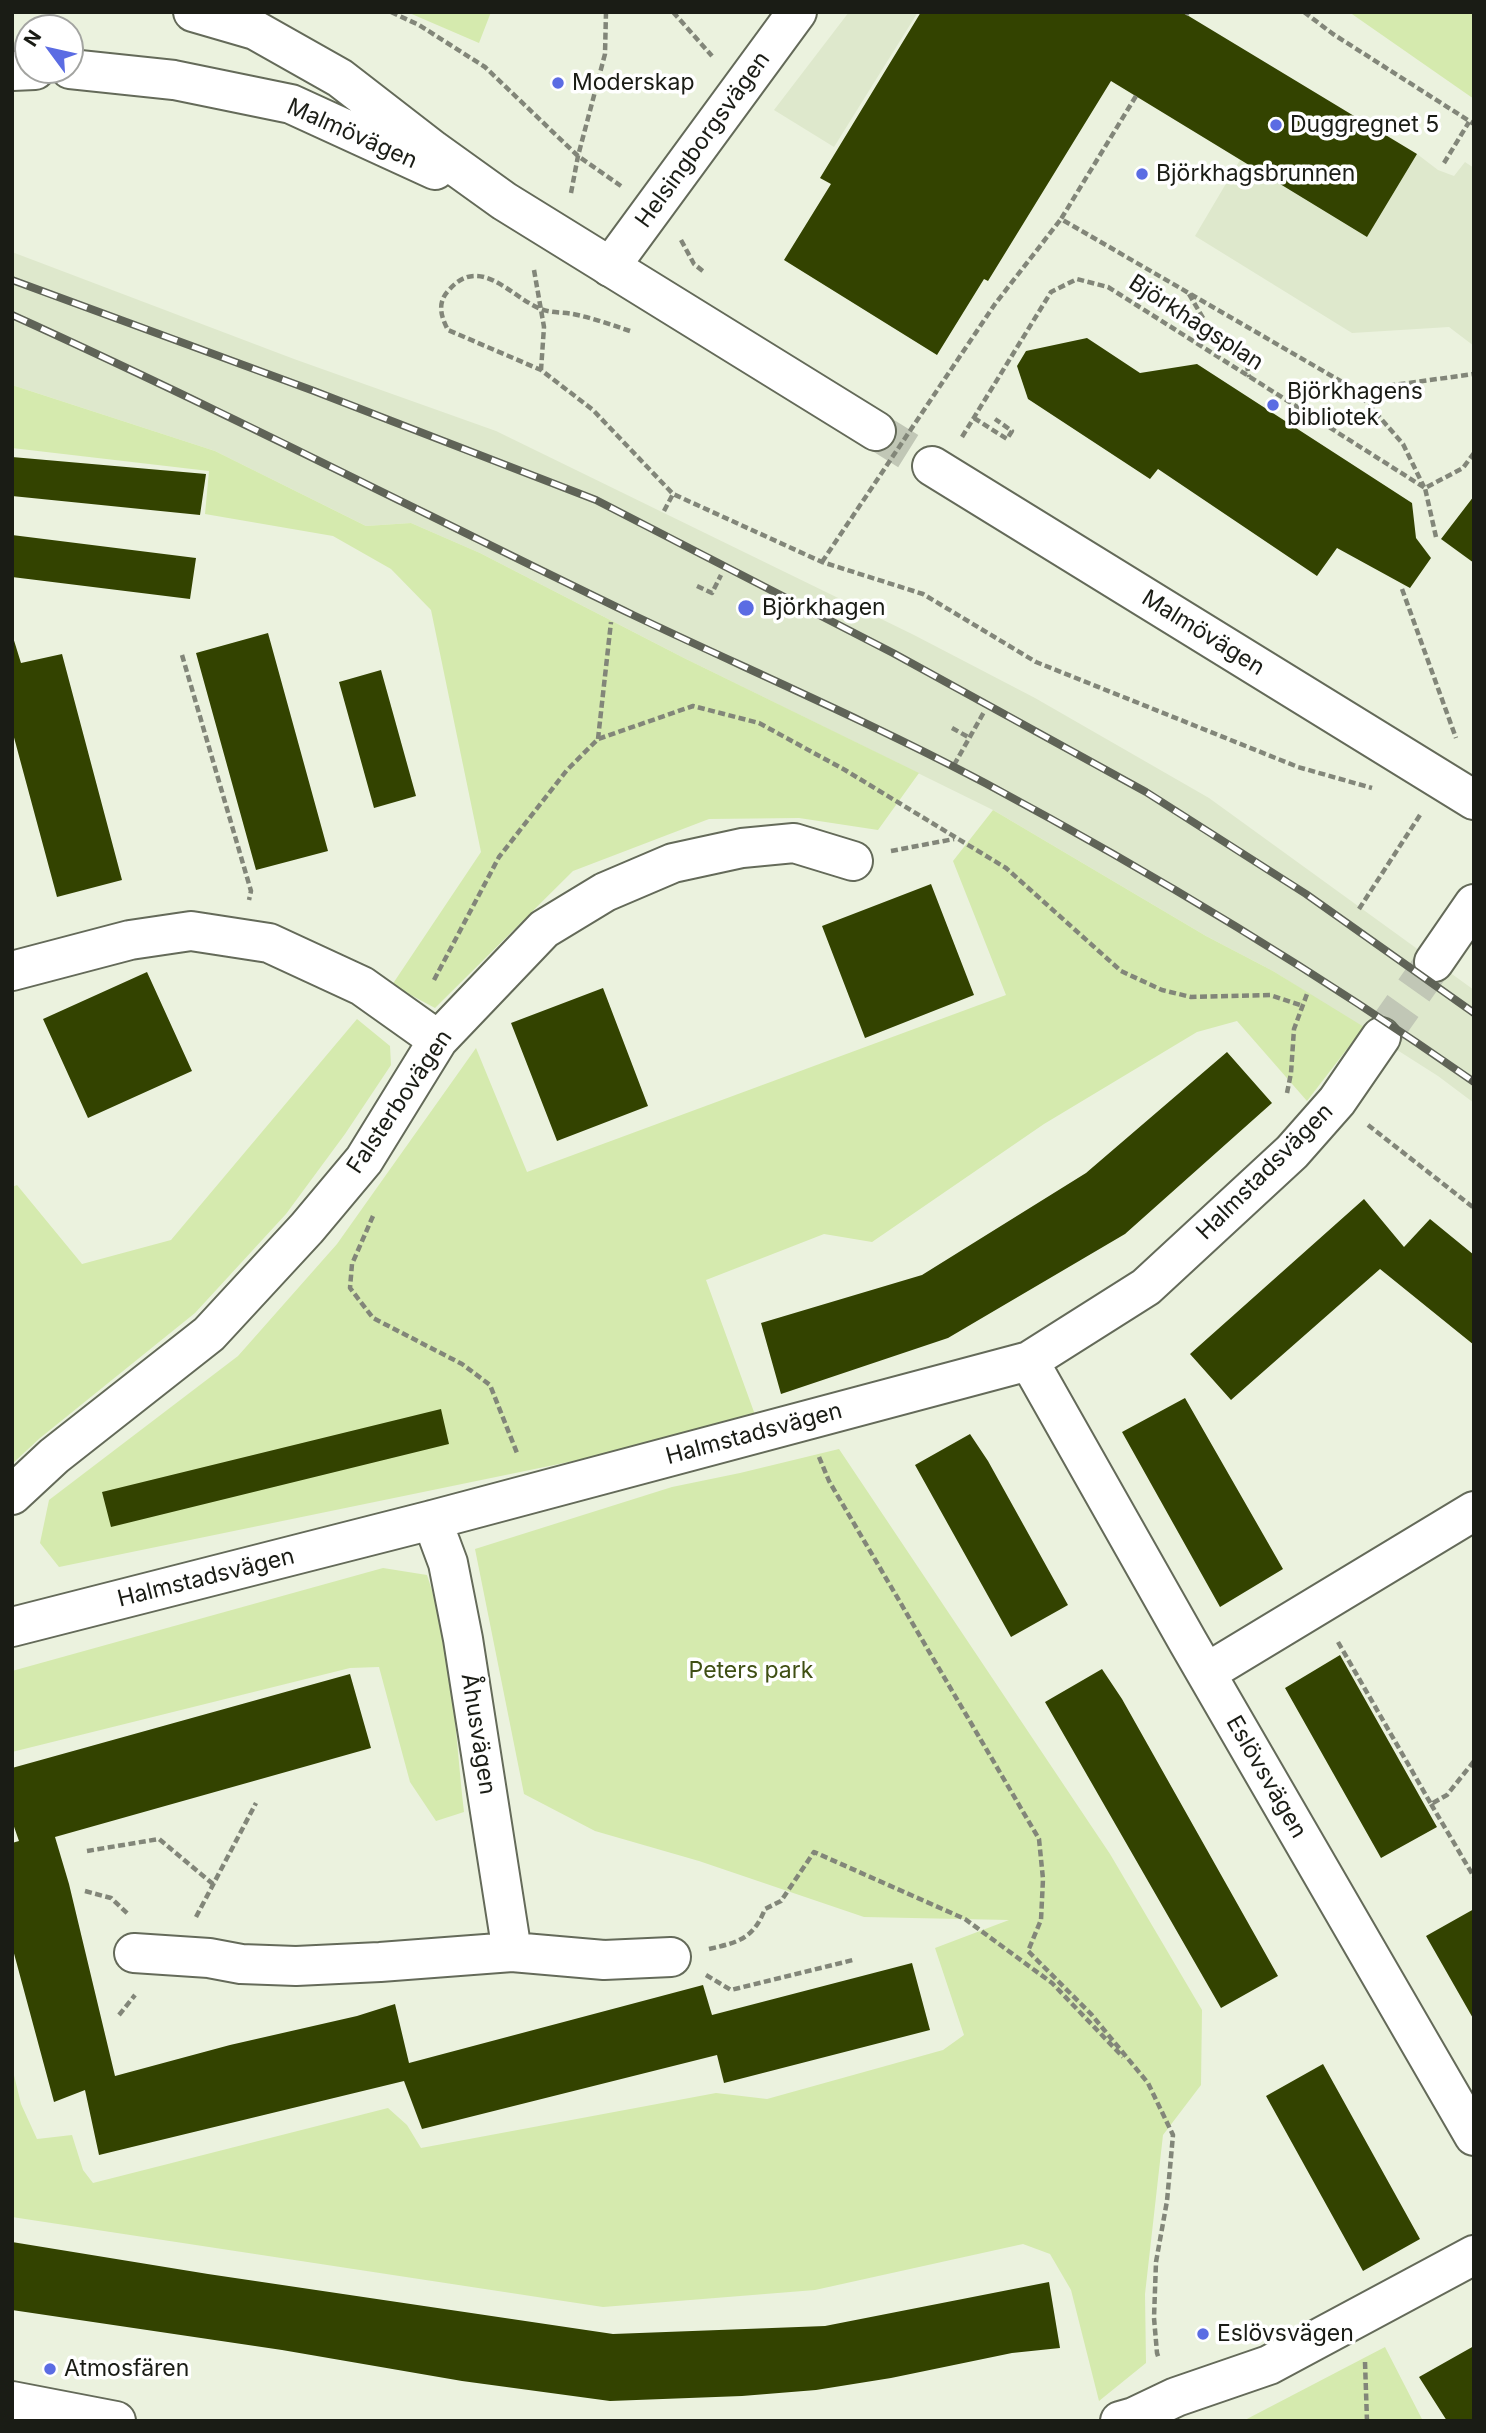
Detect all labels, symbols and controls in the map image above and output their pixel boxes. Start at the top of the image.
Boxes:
north arrow [14,14,84,84]
text: N [19,26,46,51]
street label: Helsingborgsvägen [630,47,776,233]
place label: Moderskap [572,69,694,97]
marker: Moderskap [550,75,566,91]
street label: Malmövägen [283,93,421,175]
place label: Duggregnet 5 [1290,111,1439,139]
marker: Duggregnet 5 [1268,117,1284,133]
place label: Björkhagsbrunnen [1156,160,1355,188]
marker: Björkhagsbrunnen [1134,166,1150,182]
street label: Björkhagsplan [1123,269,1269,377]
place label: Björkhagens bibliotek [1287,378,1423,432]
marker: Björkhagens bibliotek [1265,397,1281,413]
street label: Malmövägen [1137,584,1269,682]
place label: Björkhagen [762,594,886,622]
marker: Björkhagen [736,598,756,618]
street label: Falsterbovägen [342,1025,458,1179]
street label: Halmstadsvägen [1191,1098,1339,1246]
street label: Halmstadsvägen [663,1397,845,1471]
street label: Halmstadsvägen [115,1543,297,1613]
park label: Peters park [689,1657,813,1685]
street label: Åhusvägen [455,1672,501,1796]
street label: Eslövsvägen [1220,1711,1312,1843]
place label: Eslövsvägen [1217,2320,1354,2348]
marker: Eslövsvägen [1195,2326,1211,2342]
place label: Atmosfären [64,2355,189,2383]
marker: Atmosfären [42,2361,58,2377]

